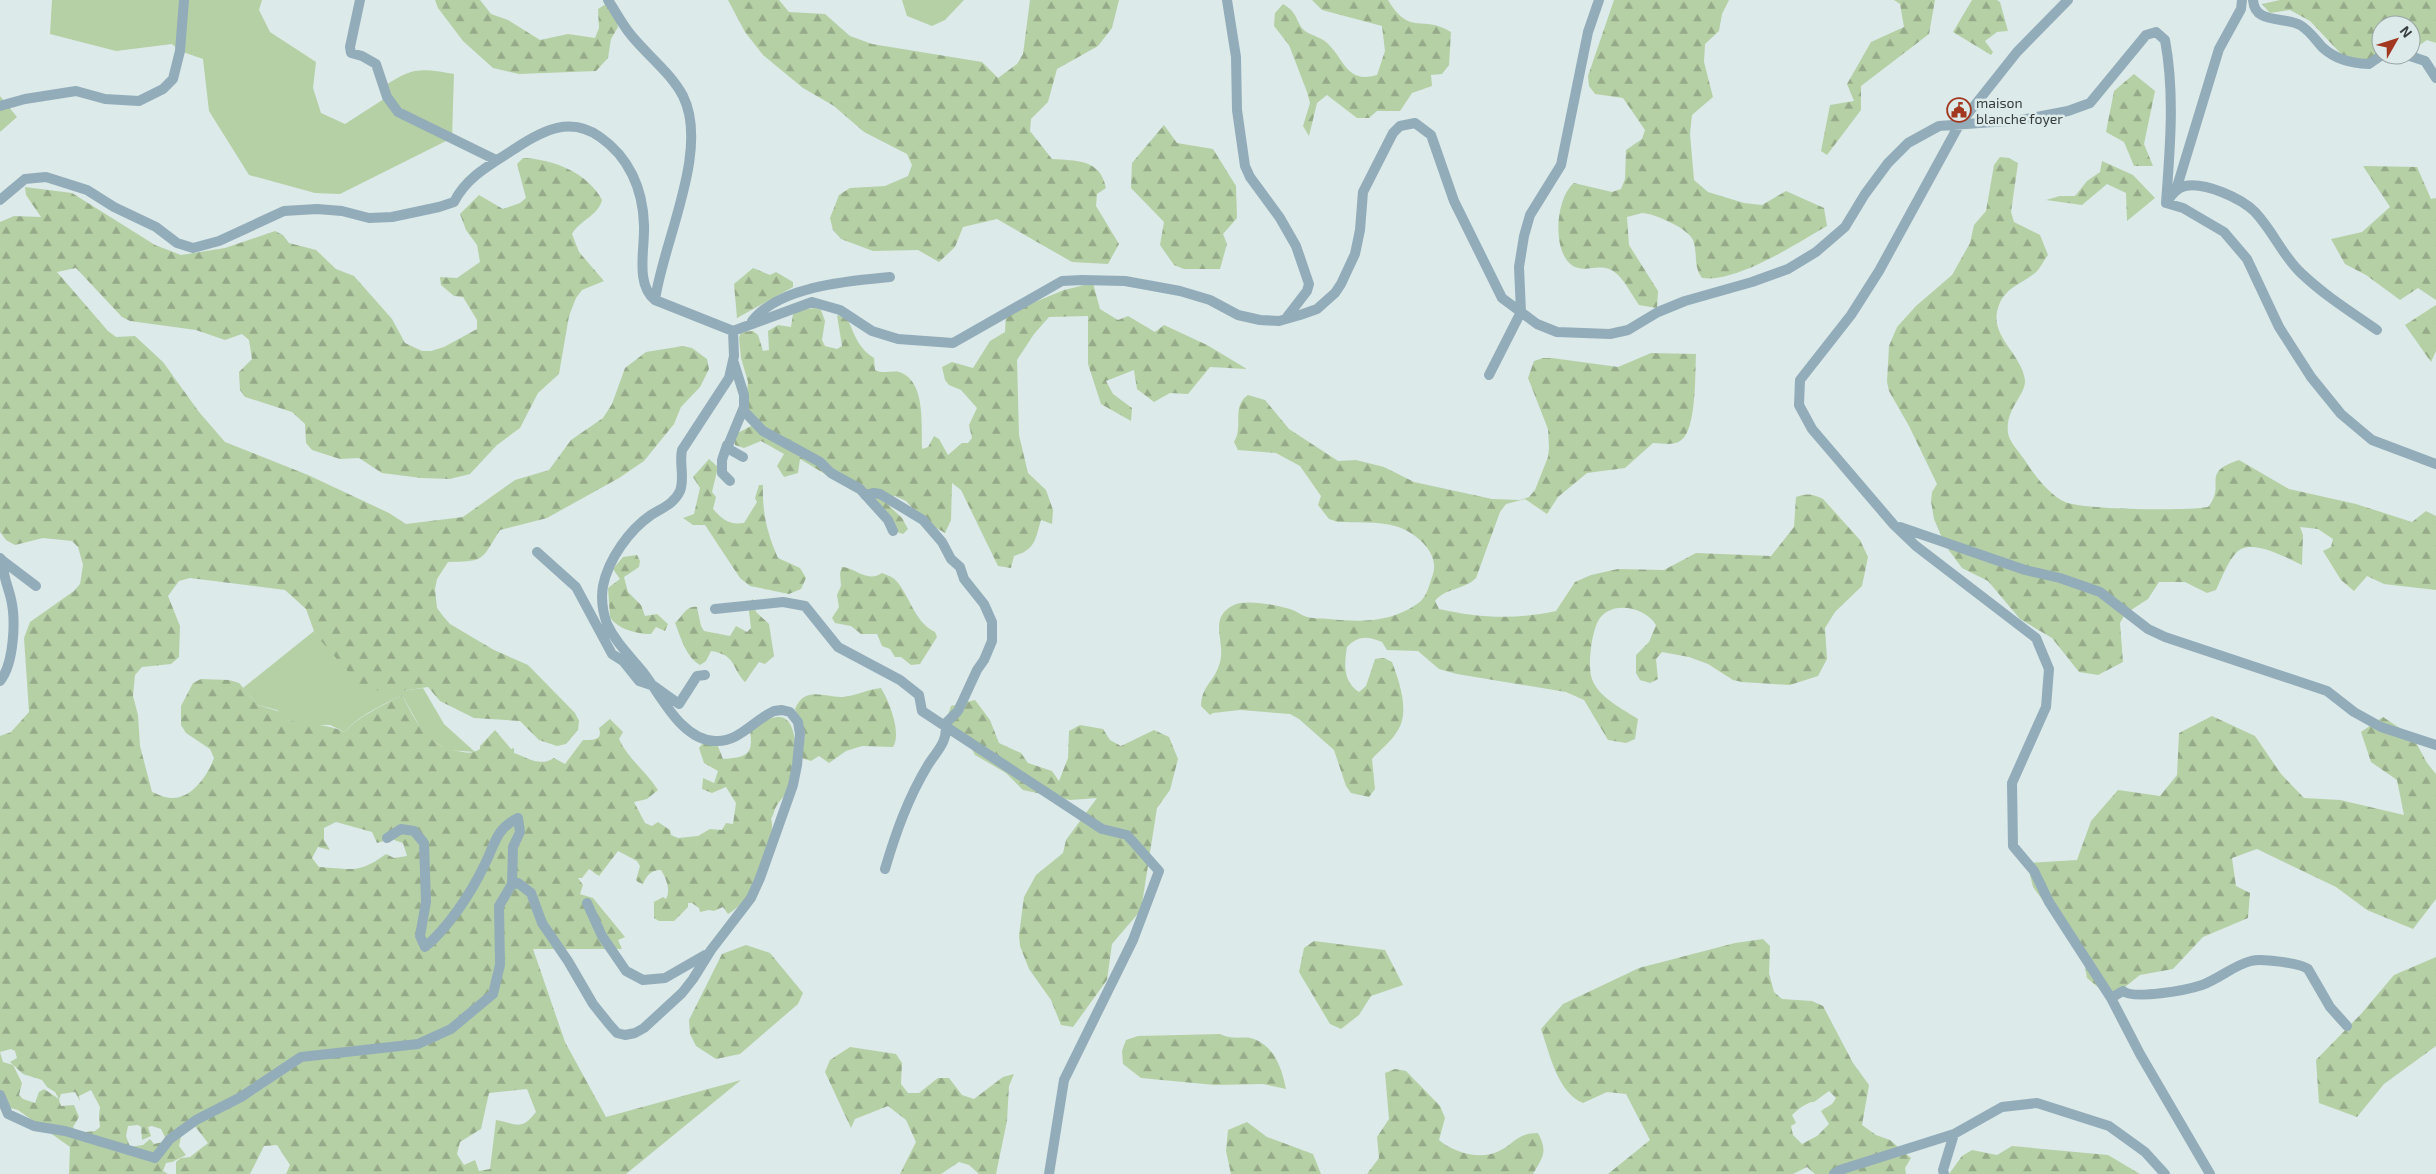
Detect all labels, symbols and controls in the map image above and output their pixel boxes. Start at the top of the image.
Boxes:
north arrow [2371,15,2421,65]
text: N [2397,22,2416,41]
place label: maison blanche foyer [1976,94,2063,127]
public building icon: maison blanche foyer [1946,97,1972,123]

